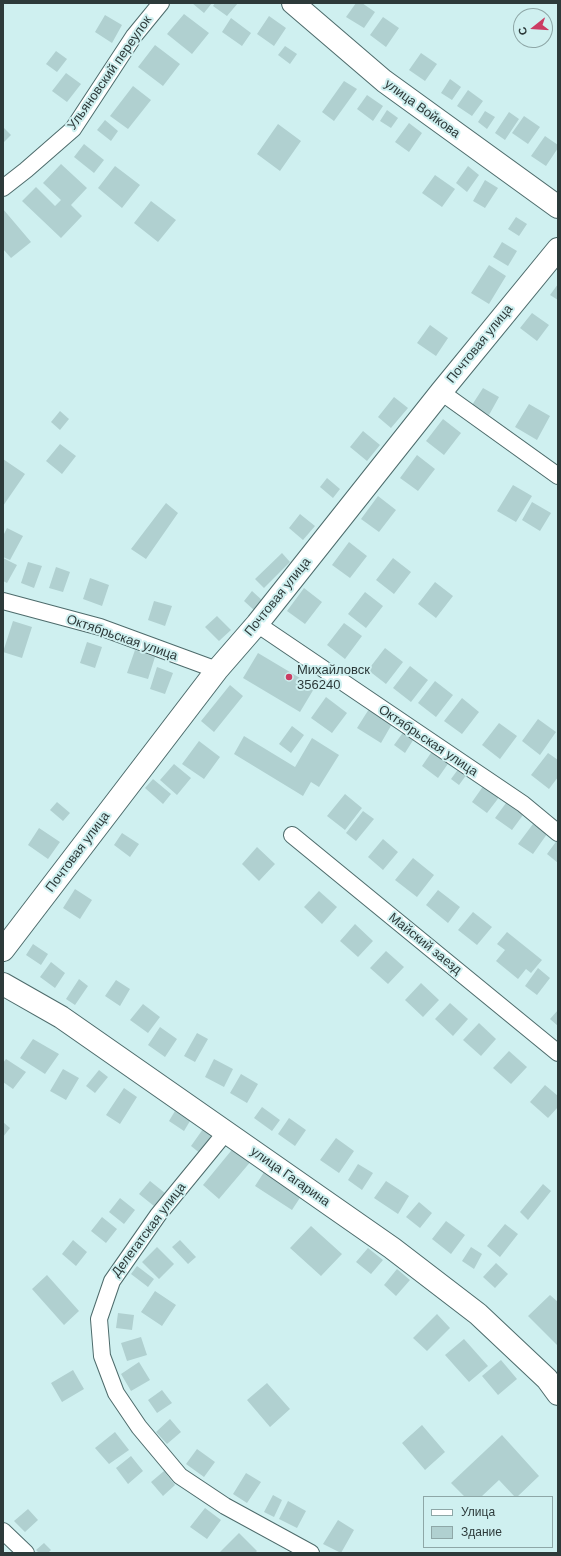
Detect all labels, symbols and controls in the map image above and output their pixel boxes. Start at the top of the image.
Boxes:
north arrow [513,8,553,48]
street label: Ульяновский переулок [65,13,155,133]
text: С [516,26,529,37]
street label: улица Войкова [381,76,463,142]
street label: Почтовая улица [444,302,516,386]
street label: Почтовая улица [242,555,314,639]
street label: Октябрьская улица [64,612,180,664]
place label: Михайловск 356240 [297,662,370,693]
marker: Михайловск 356240 [284,672,294,682]
street label: Октябрьская улица [375,702,481,780]
street label: Почтовая улица [43,809,113,895]
street label: Майский заезд [385,910,465,978]
street label: улица Гагарина [247,1144,333,1210]
street label: Делегатская улица [109,1180,189,1280]
legend [423,1496,553,1548]
text: Улица [461,1505,495,1519]
text: Здание [461,1525,502,1539]

